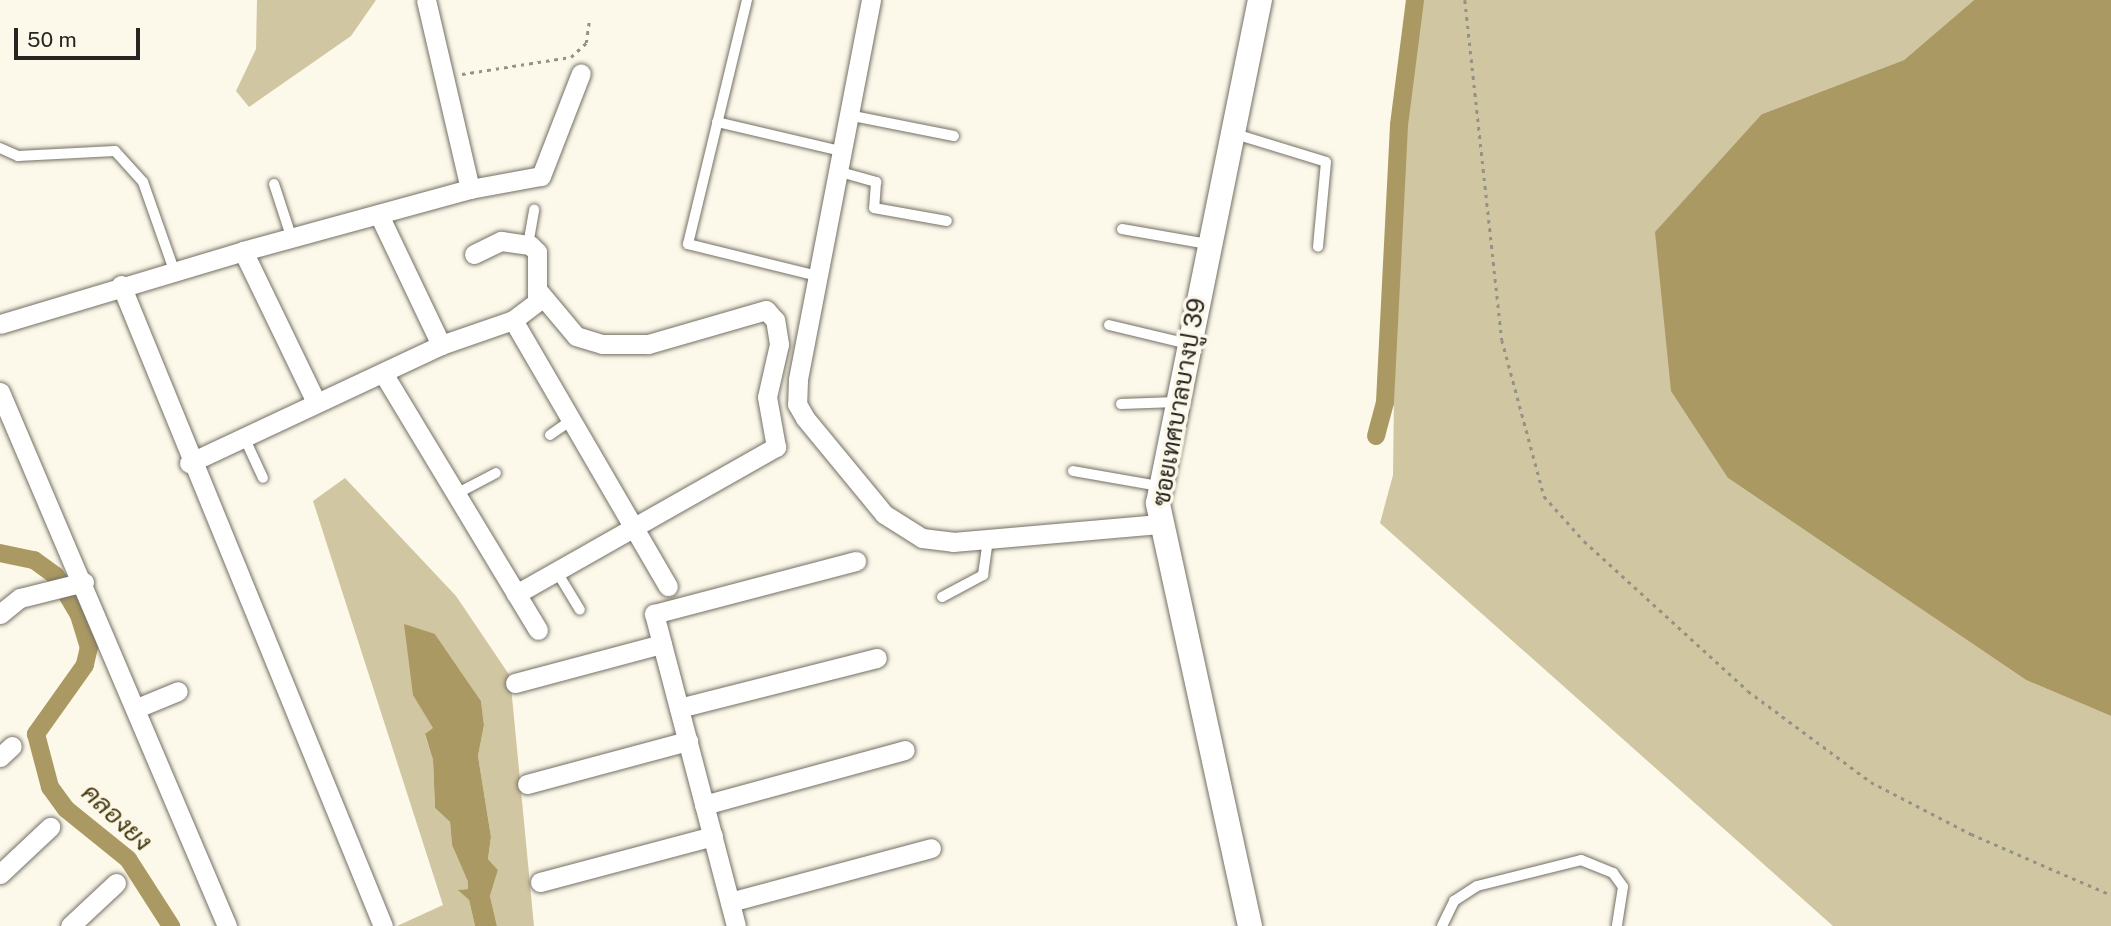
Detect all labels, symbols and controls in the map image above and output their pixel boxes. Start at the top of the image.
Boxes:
scale bar [18,14,144,58]
text: 50 m [27,27,77,52]
street label: ซอยเทศบาลบางปู 39 [1147,296,1211,508]
water label: คลองยง [75,777,159,857]

